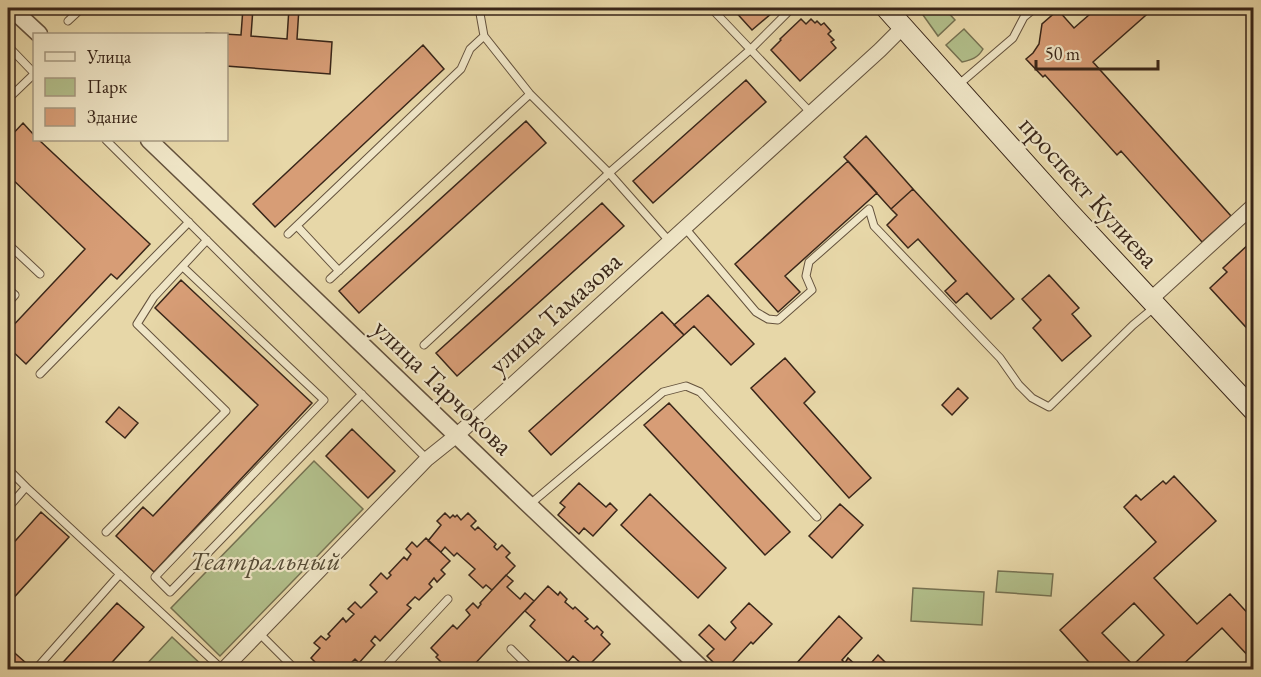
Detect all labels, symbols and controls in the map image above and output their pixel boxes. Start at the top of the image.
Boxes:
legend [33,33,228,141]
scale bar [1036,33,1158,71]
text: 50 m [1045,42,1080,65]
text: Улица [86,45,132,68]
text: Парк [87,75,127,98]
text: Здание [87,105,137,128]
street label: проспект Кулиева [1012,108,1167,275]
street label: улица Тамазова [481,243,629,382]
street label: улица Тарчокова [366,311,521,463]
park label: Театральный [189,543,341,578]

